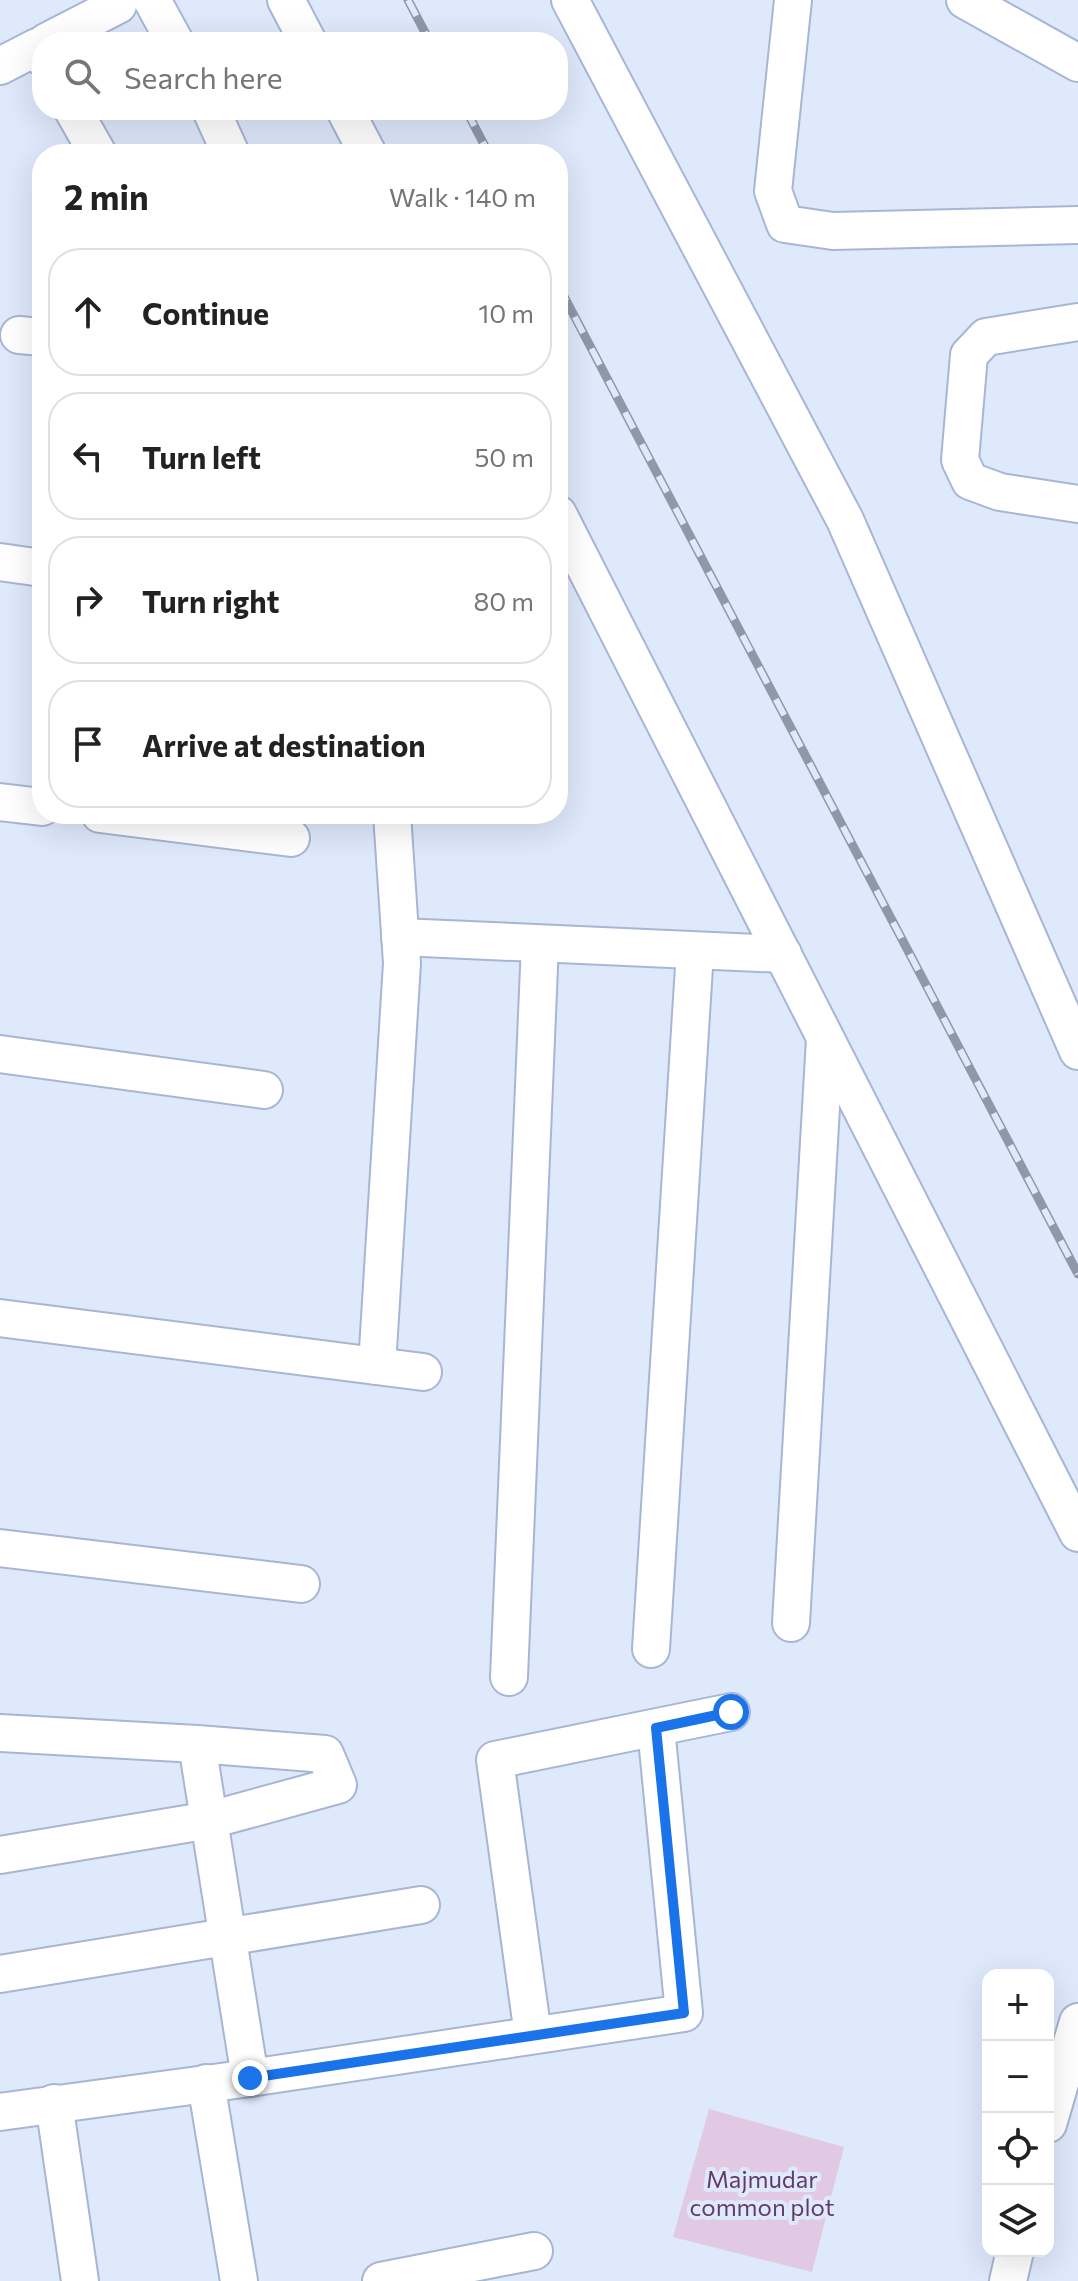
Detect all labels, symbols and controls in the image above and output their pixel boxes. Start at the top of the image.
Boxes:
search box [32,32,568,120]
icon: search [60,54,104,98]
text: Search here [124,58,283,95]
text: 2 min [64,175,149,217]
text: Walk · 140 m [389,181,536,212]
icon: ahead [66,290,110,334]
text: Continue [142,294,269,331]
text: 10 m [478,297,534,328]
icon: left [66,434,110,478]
text: Turn left [142,438,261,475]
text: 50 m [474,441,534,472]
icon: right [66,578,110,622]
text: Turn right [142,582,279,619]
text: 80 m [474,585,534,616]
icon: arrive [66,722,110,766]
text: Arrive at destination [142,726,426,763]
route start [713,1694,749,1730]
map controls [982,1969,1054,2257]
button: + [982,1969,1054,2041]
button: − [982,2041,1054,2113]
route end [232,2060,268,2096]
button: locate [982,2113,1054,2185]
park label: Majmudar common plot [689,2164,835,2221]
button: layers [982,2185,1054,2257]

